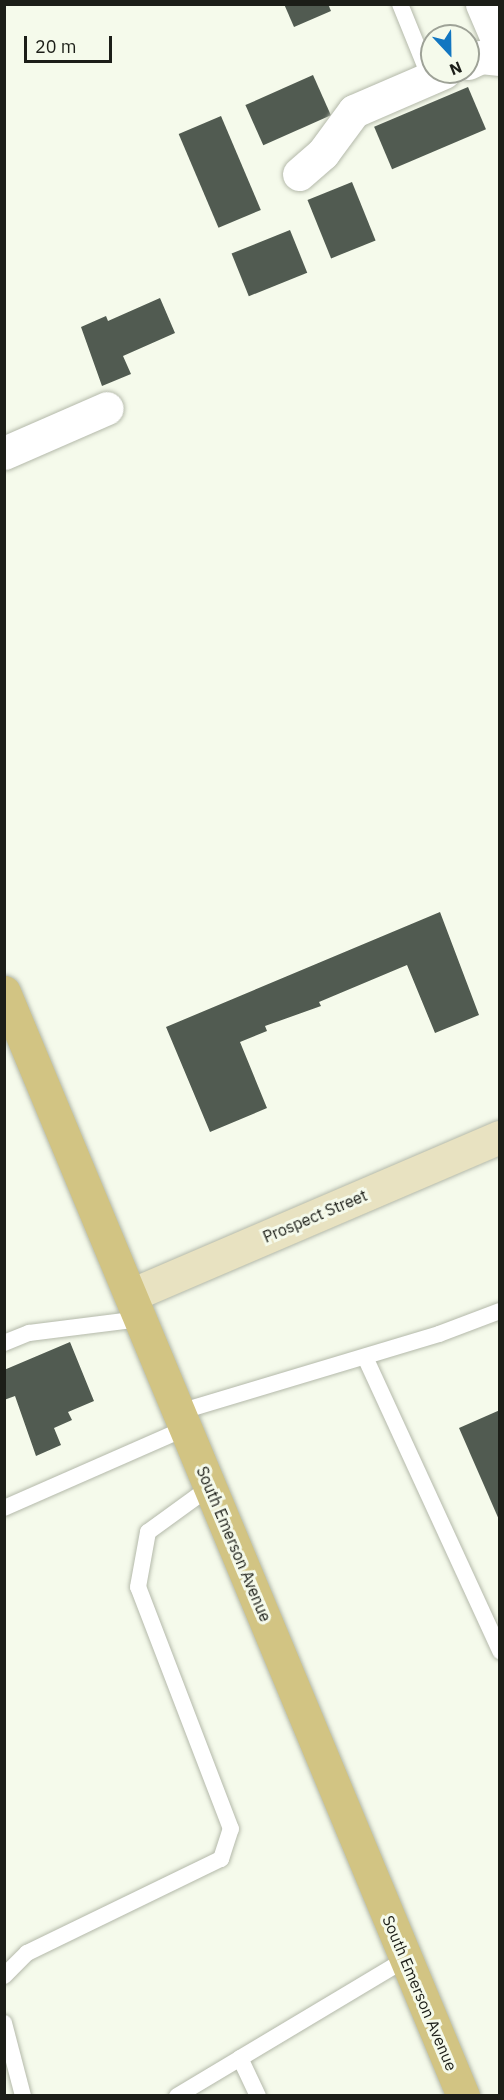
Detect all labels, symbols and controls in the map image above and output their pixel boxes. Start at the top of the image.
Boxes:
scale bar [27,24,116,62]
north arrow [420,24,480,84]
text: 20 m [35,35,77,58]
text: N [447,57,465,80]
street label: Prospect Street [260,1185,370,1247]
street label: South Emerson Avenue [193,1463,275,1625]
street label: South Emerson Avenue [379,1912,461,2074]

